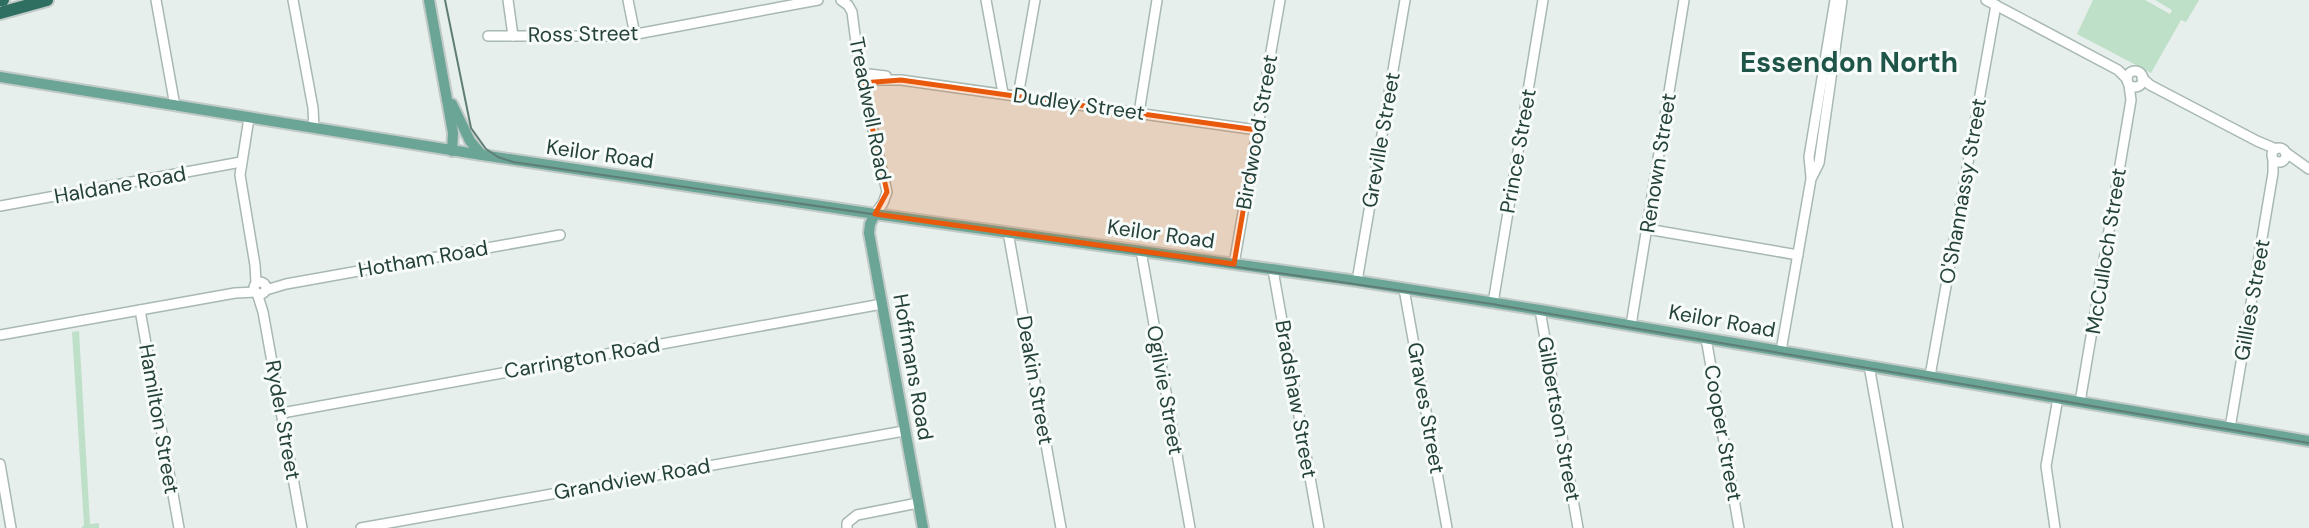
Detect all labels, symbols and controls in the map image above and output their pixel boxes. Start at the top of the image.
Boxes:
street label: Ross Street [528,19,638,49]
street label: Treadwell Road [842,35,898,183]
district label: Essendon North [1740,44,1958,81]
street label: Birdwood Street [1230,52,1284,212]
street label: Greville Street [1355,70,1407,210]
street label: Dudley Street [1011,81,1147,127]
street label: Prince Street [1493,86,1543,216]
street label: Renown Street [1633,91,1683,235]
street label: O'Shannassy Street [1933,96,1993,286]
street label: Keilor Road [545,133,655,175]
street label: Haldane Road [52,160,188,210]
street label: McCulloch Street [2079,166,2133,336]
street label: Keilor Road [1106,213,1216,255]
street label: Hotham Road [356,234,490,284]
street label: Gillies Street [2228,237,2276,363]
street label: Hoffmans Road [886,292,940,442]
street label: Keilor Road [1666,298,1778,344]
street label: Deakin Street [1010,313,1060,447]
street label: Bradshaw Street [1268,318,1324,480]
street label: Ogilvie Street [1140,323,1190,457]
street label: Carrington Road [502,331,662,385]
street label: Gilbertson Street [1531,334,1587,504]
street label: Graves Street [1401,340,1451,476]
street label: Hamilton Street [132,342,186,496]
street label: Ryder Street [259,358,307,482]
street label: Cooper Street [1697,363,1749,503]
street label: Grandview Road [552,451,712,507]

